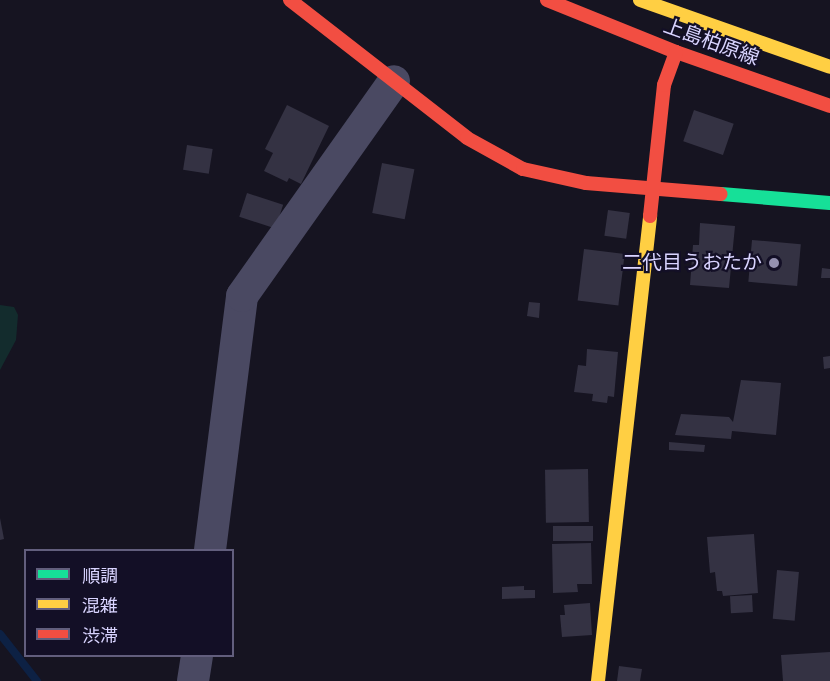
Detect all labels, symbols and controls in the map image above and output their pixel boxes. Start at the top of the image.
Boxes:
street label: 上島柏原線 [660,15,762,71]
place label: 二代目うおたか [622,251,762,275]
marker: 二代目うおたか [767,256,781,270]
legend [24,549,234,657]
text: 順調 [82,566,118,587]
text: 混雑 [82,596,118,617]
text: 渋滞 [82,626,118,647]

